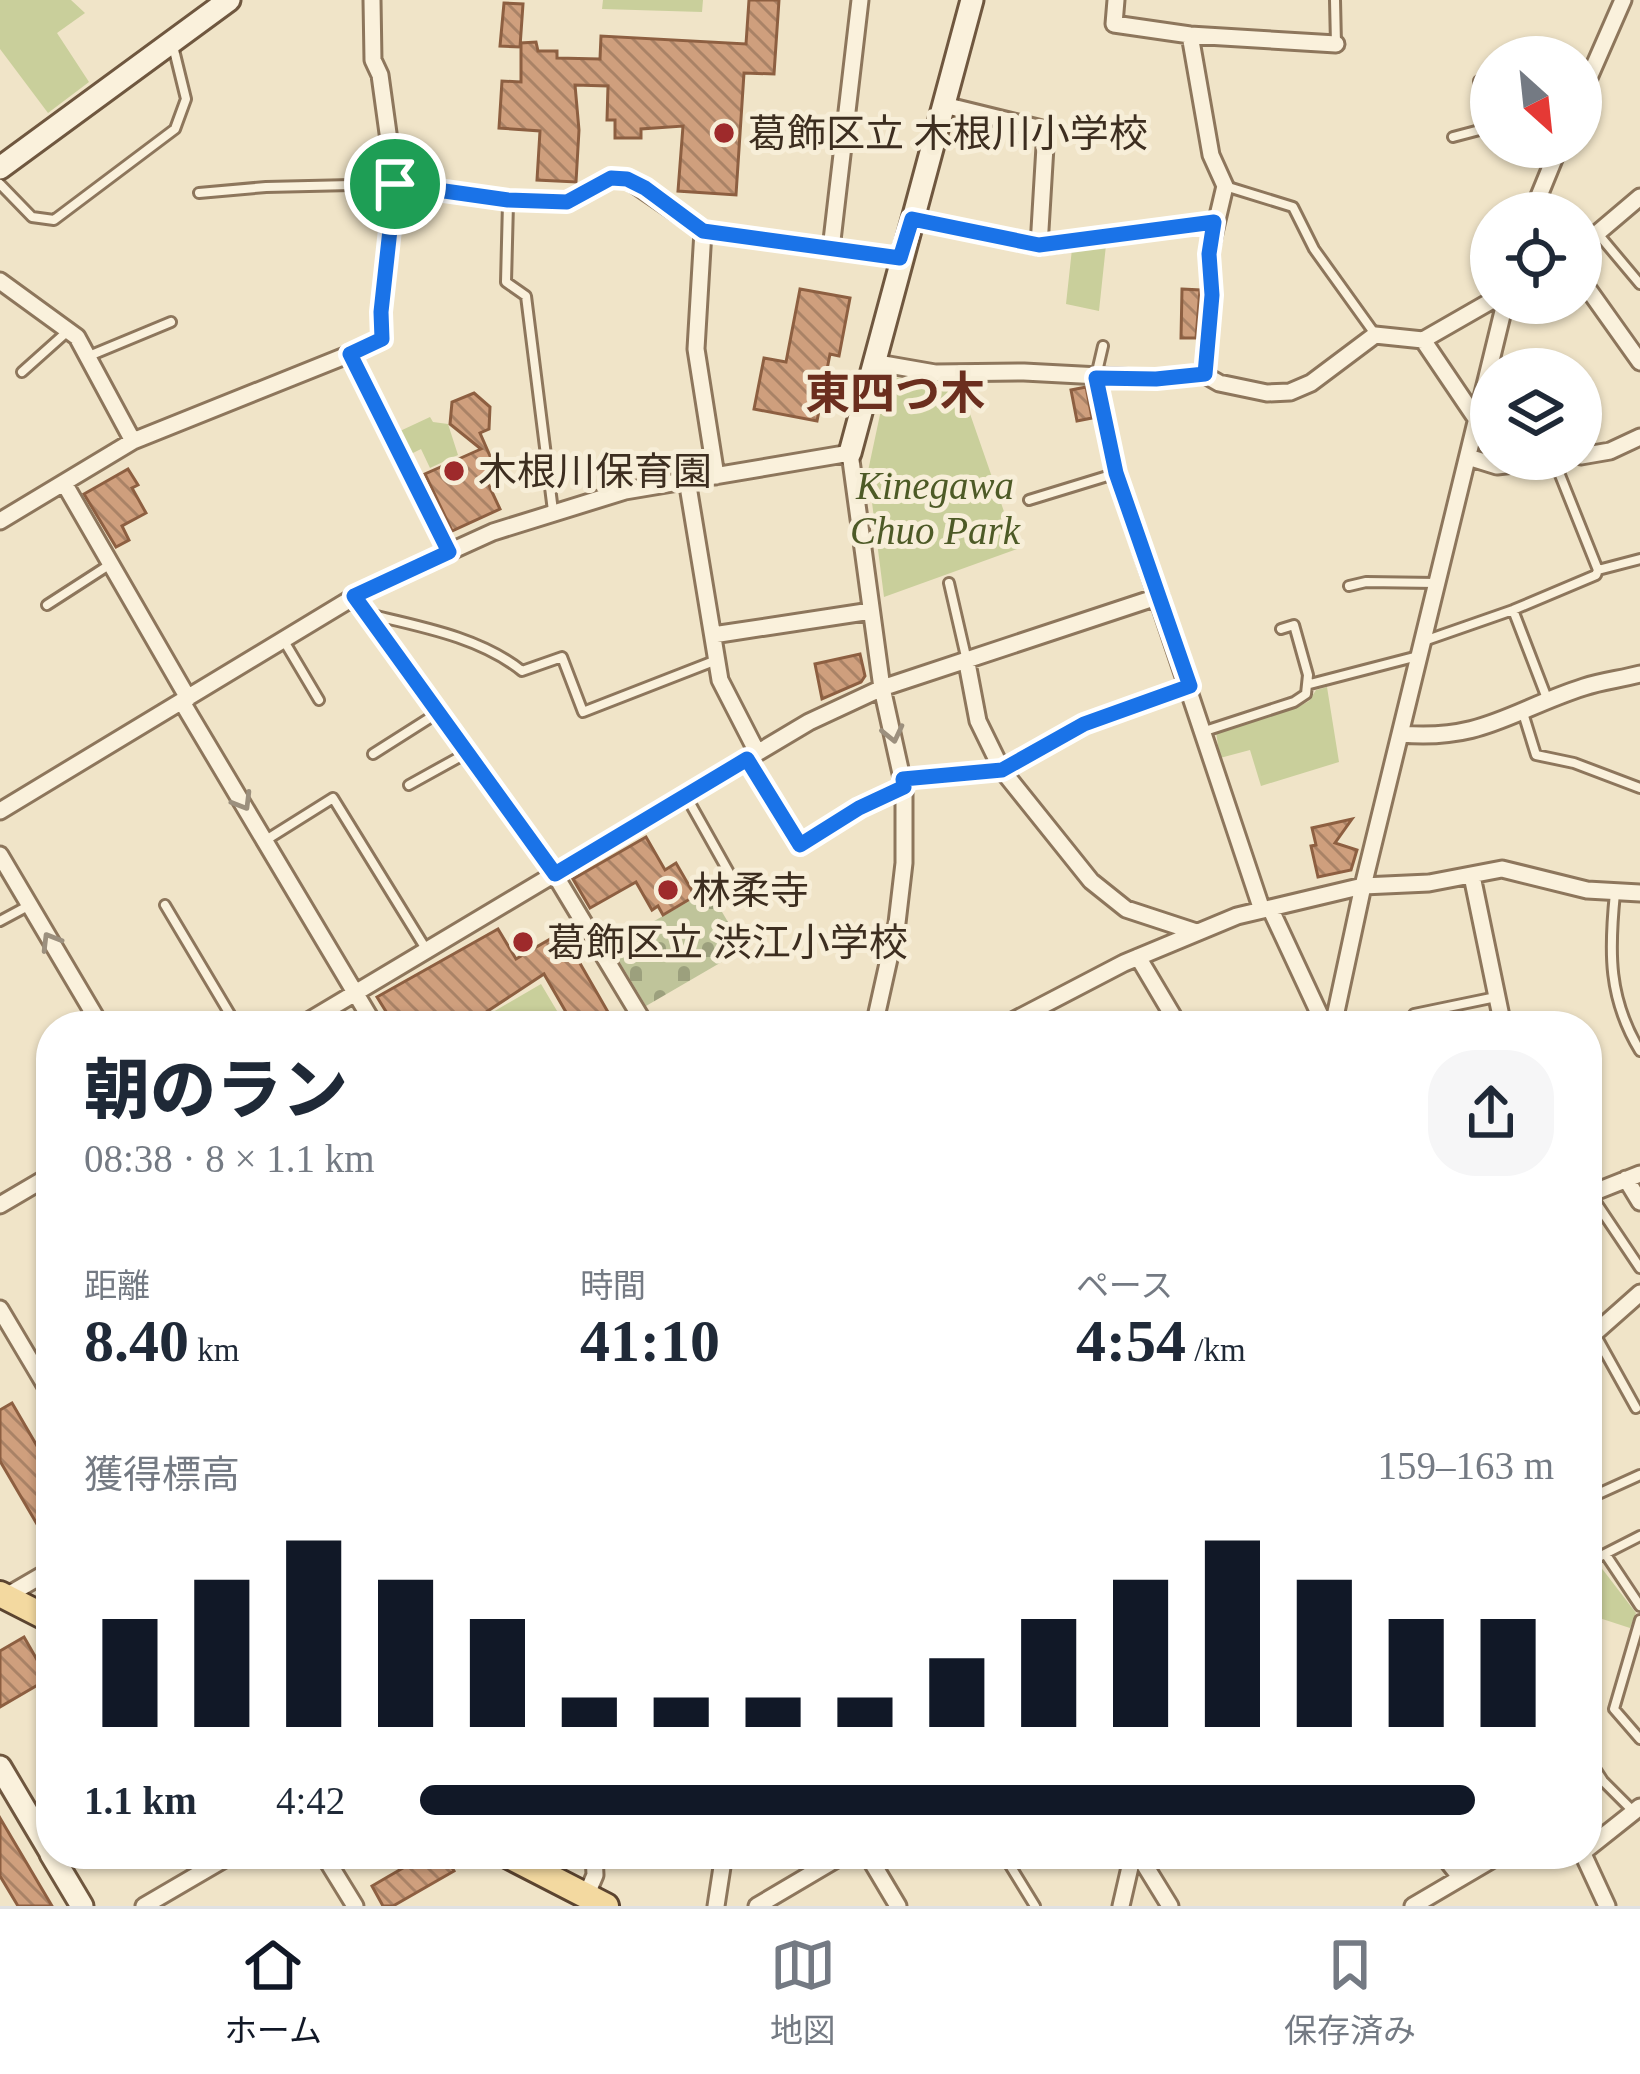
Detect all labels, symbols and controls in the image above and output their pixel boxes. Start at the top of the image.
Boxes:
north arrow [1470,36,1602,168]
map controls [1470,36,1602,480]
place label: 葛飾区立 木根川小学校 [748,112,1148,155]
marker: 葛飾区立 木根川小学校 [711,120,737,146]
pin [344,133,446,235]
icon: arrive [362,151,428,217]
button: locate [1470,192,1602,324]
button: layers [1470,348,1602,480]
district label: 東四つ木 [805,369,985,419]
place label: 木根川保育園 [478,450,712,493]
marker: 木根川保育園 [441,458,467,484]
park label: Kinegawa Chuo Park [850,464,1021,552]
one-way arrow [879,724,904,744]
one-way arrow [229,789,251,811]
place label: 林柔寺 [692,869,809,912]
marker: 林柔寺 [655,877,681,903]
place label: 葛飾区立 渋江小学校 [547,921,908,964]
marker: 葛飾区立 渋江小学校 [510,929,536,955]
one-way arrow [42,932,65,954]
button: share [1428,1050,1554,1176]
text: 朝のラン [84,1054,348,1127]
text: 08:38 · 8 × 1.1 km [84,1137,375,1180]
text: 距離 [84,1268,150,1304]
text: 時間 [580,1268,646,1304]
text: ペース [1076,1268,1173,1304]
text: 8.40 [84,1308,189,1374]
text: 41:10 [580,1308,720,1374]
text: 4:54 [1076,1308,1186,1374]
text: km [189,1332,239,1368]
text: /km [1186,1332,1246,1368]
text: 159–163 m [1377,1444,1554,1487]
text: 獲得標高 [84,1453,240,1496]
text: 1.1 km [84,1779,197,1822]
text: 4:42 [276,1779,345,1822]
tab: ホーム [224,1932,322,2052]
tab: 地図 [770,1932,836,2052]
tab: 保存済み [1284,1932,1416,2052]

